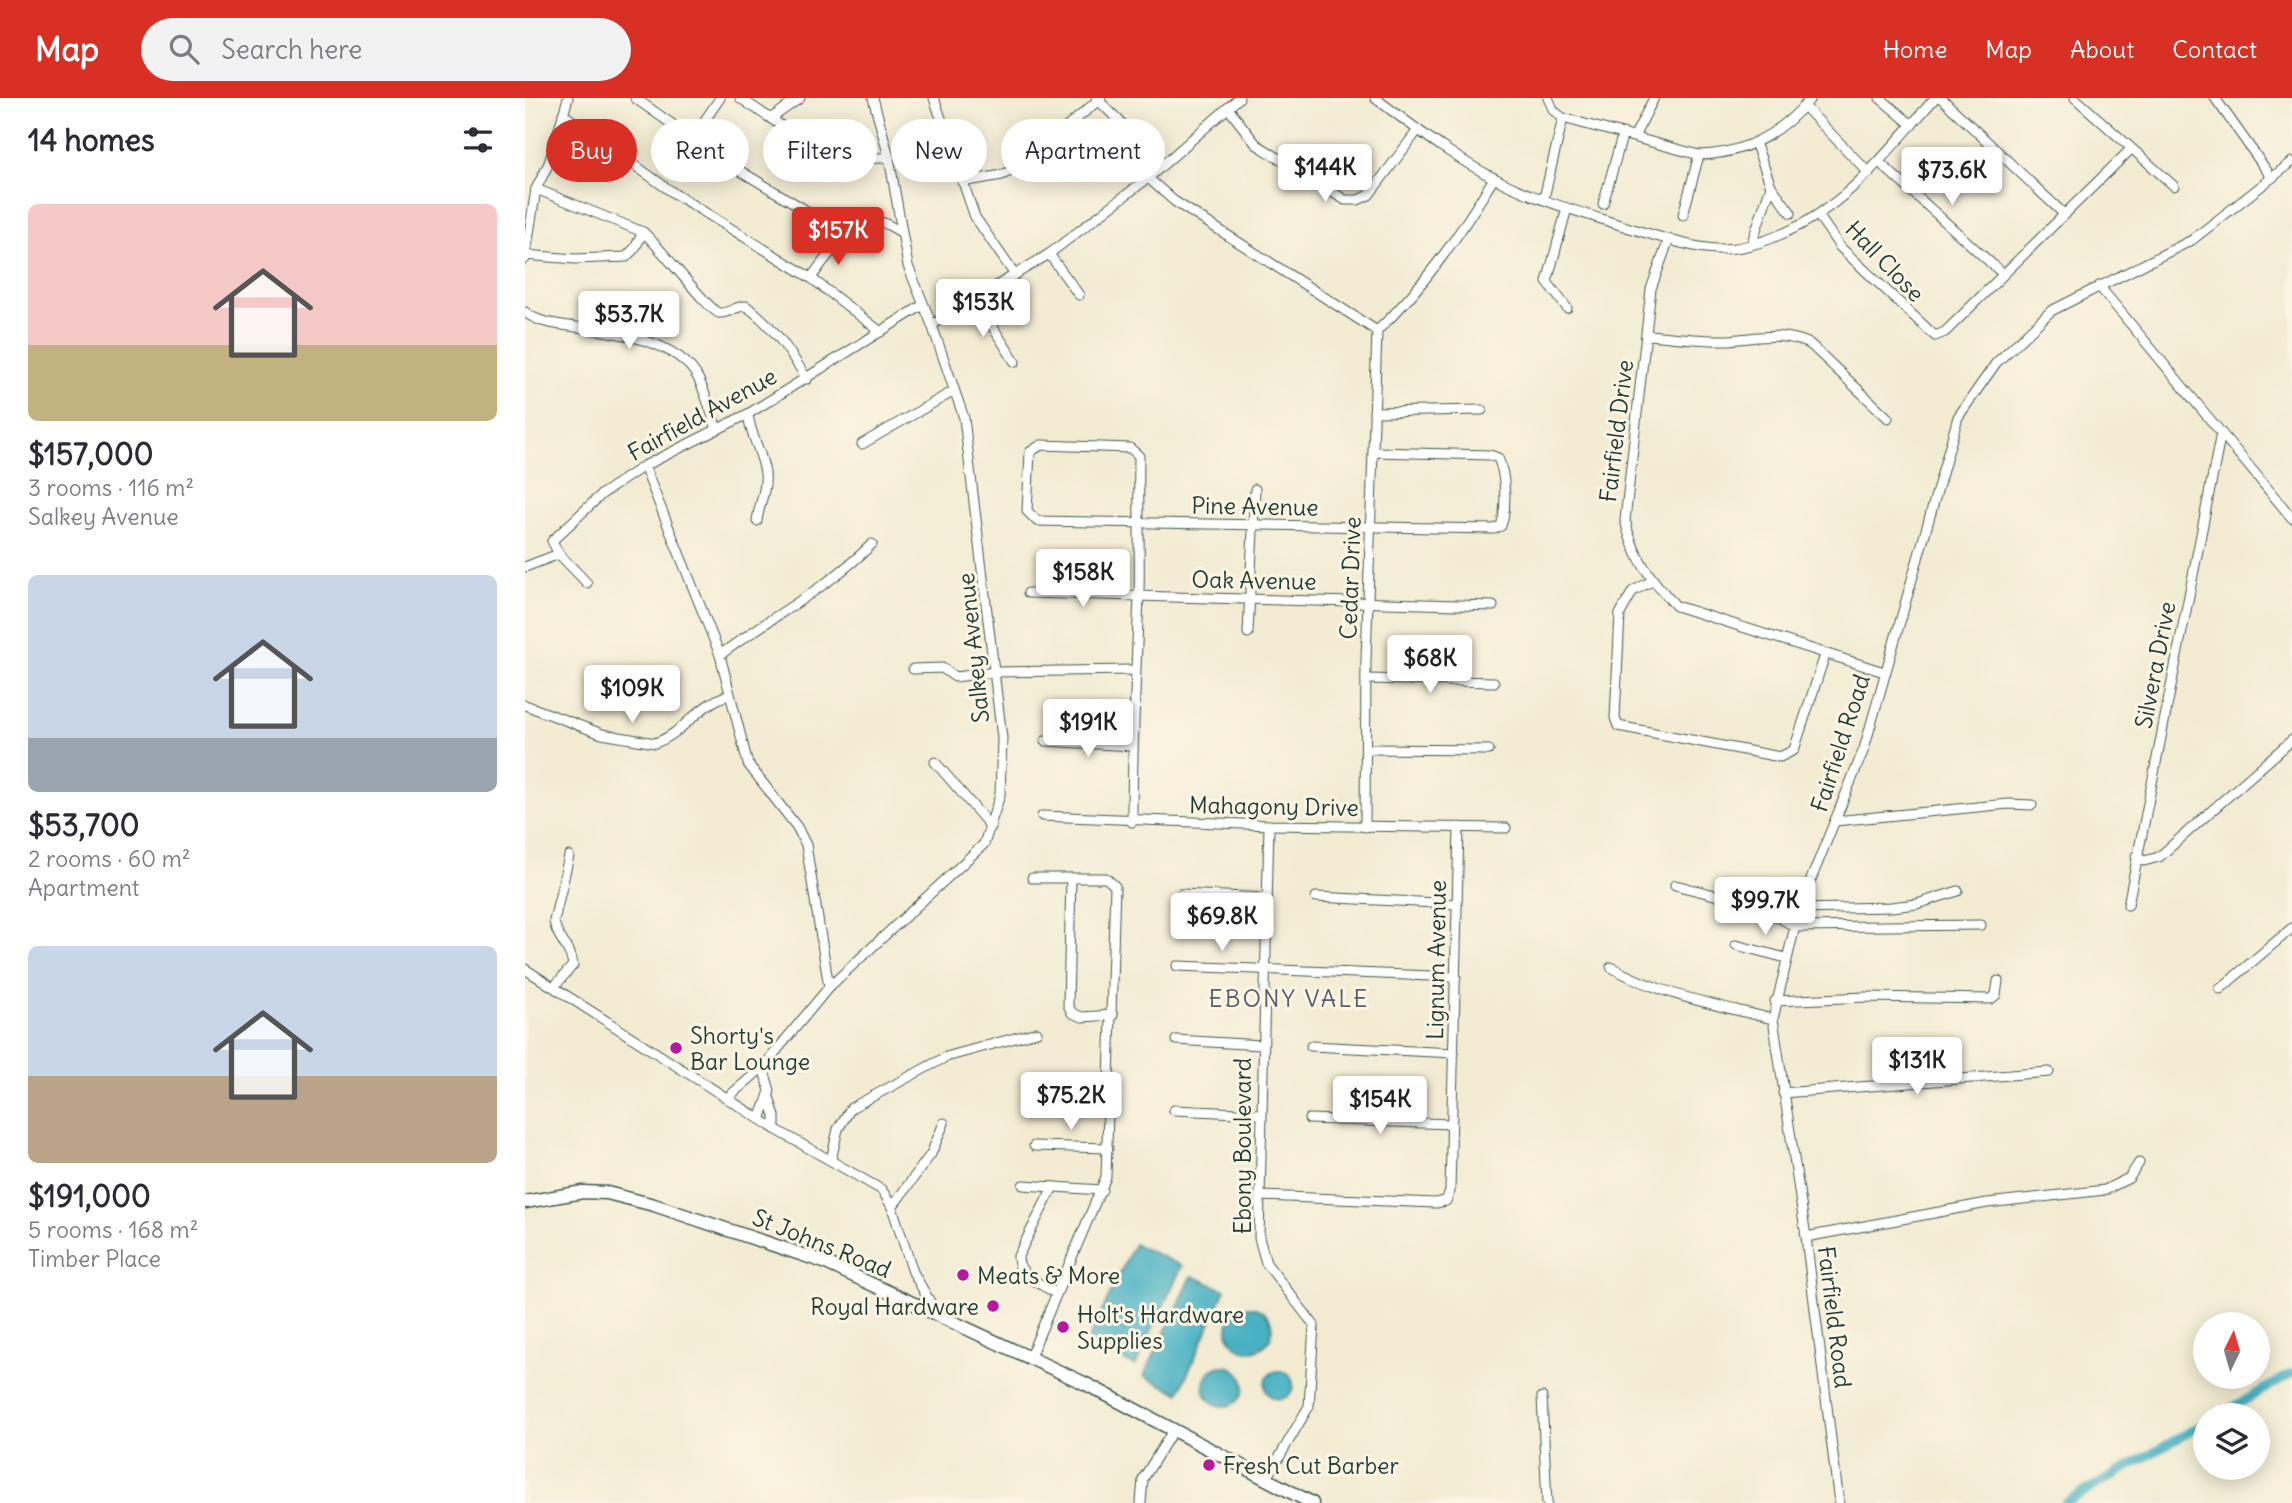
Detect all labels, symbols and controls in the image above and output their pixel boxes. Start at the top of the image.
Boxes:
search box [141,18,631,81]
text: Map [35,28,99,70]
icon: search [165,30,203,68]
text: Search here [221,33,362,66]
text: Home [1883,34,1947,64]
text: Map [1985,34,2032,64]
text: About [2070,34,2134,64]
text: Contact [2172,34,2257,64]
chip: Buy [546,119,637,182]
chip: Rent [651,119,749,182]
chip: Filters [763,119,877,182]
chip: New [891,119,987,182]
chip: Apartment [1001,119,1165,182]
text: 14 homes [28,121,155,159]
icon: filters [459,121,497,159]
pin: $144K [1276,144,1374,204]
pin: $73.6K [1895,148,2009,207]
text: $144K [1294,152,1356,181]
text: $73.6K [1917,155,1987,184]
pin: $157K [789,208,887,267]
street label: Hall Close [1839,214,1931,308]
text: $157K [808,215,868,244]
icon: home [200,250,326,376]
pin: $153K [934,280,1032,339]
text: $153K [952,287,1014,316]
pin: $53.7K [572,292,686,351]
text: $53.7K [594,299,664,328]
street label: Fairfield Drive [1593,358,1639,504]
street label: Fairfield Avenue [622,361,782,467]
text: $157,000 [28,435,154,473]
text: 3 rooms · 116 m² [28,473,194,502]
street label: Pine Avenue [1191,490,1319,522]
text: Salkey Avenue [28,502,179,531]
street label: Cedar Drive [1333,516,1367,640]
pin: $158K [1034,550,1132,609]
text: $158K [1052,557,1114,586]
street label: Oak Avenue [1191,564,1317,596]
street label: Salkey Avenue [951,572,995,724]
street label: Silvera Drive [2128,599,2182,731]
icon: home [200,621,326,747]
pin: $68K [1389,636,1471,695]
text: $68K [1403,643,1457,672]
pin: $109K [583,666,681,725]
street label: Fairfield Road [1804,671,1876,815]
text: $109K [600,673,664,702]
pin: $191K [1039,700,1137,759]
text: $191K [1059,707,1117,736]
street label: Mahagony Drive [1189,790,1359,822]
text: $53,700 [28,806,139,844]
text: 2 rooms · 60 m² [28,844,190,873]
text: Apartment [28,873,140,902]
pin: $99.7K [1708,878,1822,937]
street label: Lignum Avenue [1420,880,1452,1040]
text: $99.7K [1731,885,1799,914]
pin: $69.8K [1165,894,1279,953]
text: $69.8K [1187,901,1257,930]
district label: EBONY VALE [1209,983,1369,1013]
icon: home [200,992,326,1118]
place label: Shorty's Bar Lounge [690,1021,810,1076]
pin: $131K [1868,1038,1966,1097]
marker: Shorty's Bar Lounge [668,1040,684,1056]
text: $131K [1888,1045,1946,1074]
street label: Ebony Boulevard [1228,1058,1257,1234]
pin: $75.2K [1014,1072,1128,1132]
pin: $154K [1331,1076,1429,1136]
text: $75.2K [1037,1080,1105,1109]
text: $154K [1349,1084,1411,1113]
text: $191,000 [28,1177,151,1215]
street label: St Johns Road [749,1202,895,1284]
text: 5 rooms · 168 m² [28,1215,198,1244]
text: Timber Place [28,1244,161,1273]
street label: Fairfield Road [1812,1244,1858,1390]
place label: Meats & More [977,1261,1120,1290]
marker: Meats & More [955,1267,971,1283]
place label: Royal Hardware [810,1292,979,1321]
marker: Royal Hardware [985,1298,1001,1314]
place label: Holt's Hardware Supplies [1077,1300,1244,1355]
north arrow [2193,1312,2270,1390]
map controls [2193,1312,2270,1480]
marker: Holt's Hardware Supplies [1055,1319,1071,1335]
button: layers [2193,1403,2270,1480]
place label: Fresh Cut Barber [1223,1451,1399,1480]
marker: Fresh Cut Barber [1201,1457,1217,1473]

